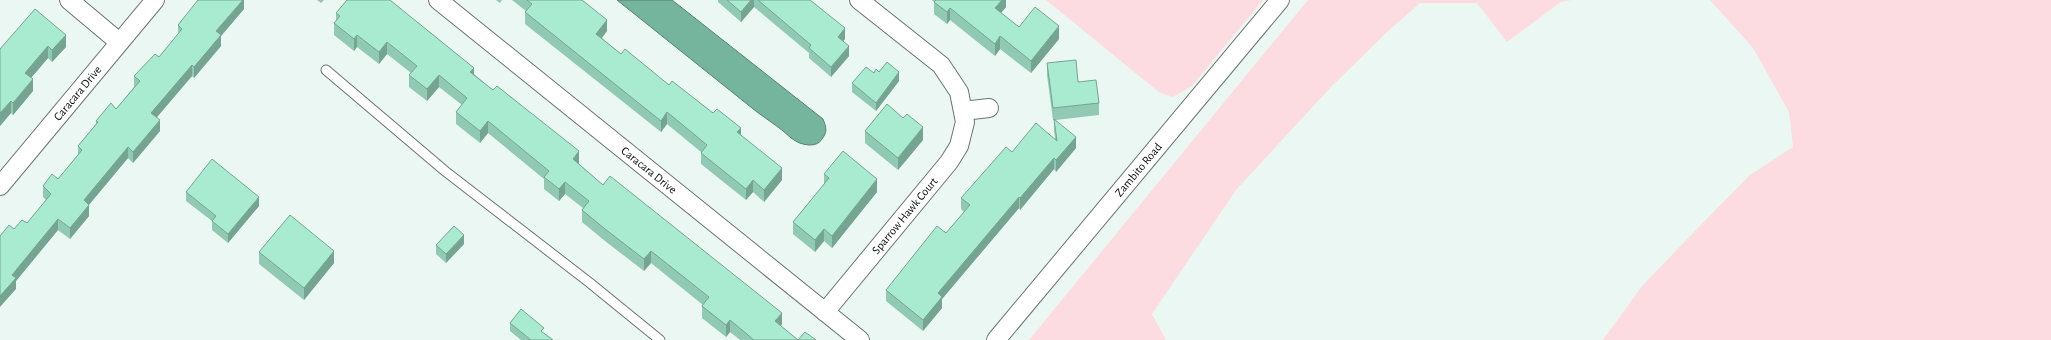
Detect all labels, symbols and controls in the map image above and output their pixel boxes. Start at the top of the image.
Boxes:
street label: Caracara Drive [51,63,104,123]
street label: Zambito Road [1113,140,1164,199]
street label: Caracara Drive [619,144,679,196]
street label: Sparrow Hawk Court [870,175,940,256]

